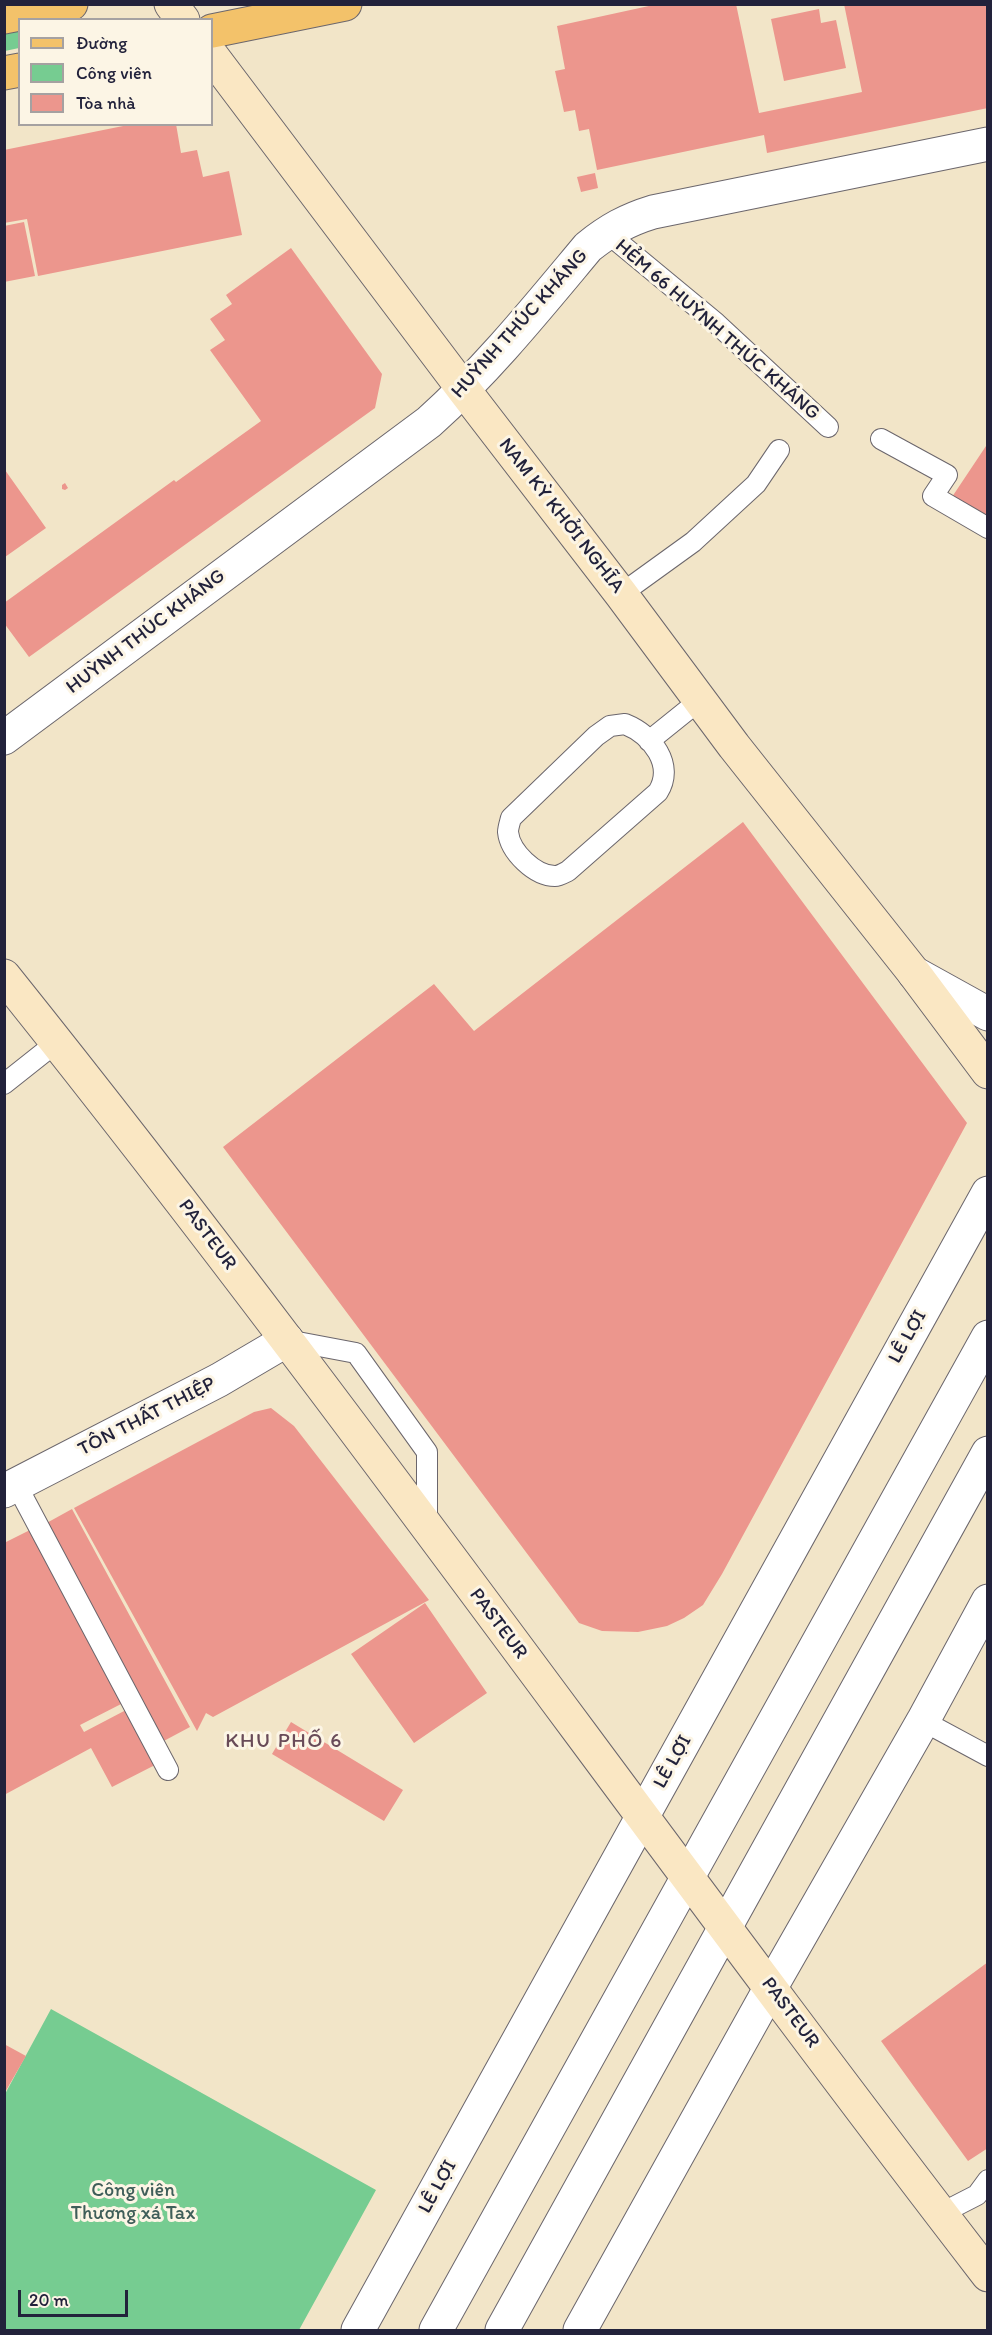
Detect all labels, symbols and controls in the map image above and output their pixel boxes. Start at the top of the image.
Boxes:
legend [18,18,213,126]
text: Đường [76,32,127,54]
text: Công viên [76,62,152,84]
text: Tòa nhà [76,92,136,114]
street label: HẺM 66 HUỲNH THÚC KHÁNG [610,235,824,425]
street label: HUỲNH THÚC KHÁNG [447,244,593,404]
street label: NAM KỲ KHỞI NGHĨA [493,434,629,598]
street label: HUỲNH THÚC KHÁNG [62,564,230,700]
street label: PASTEUR [173,1195,241,1275]
street label: LÊ LỢI [884,1306,932,1368]
street label: TÔN THẤT THIỆP [74,1372,220,1462]
street label: PASTEUR [464,1584,532,1664]
district label: KHU PHỐ 6 [225,1729,343,1755]
street label: LÊ LỢI [649,1731,697,1793]
street label: PASTEUR [756,1973,824,2053]
street label: LÊ LỢI [414,2156,462,2218]
park label: Công viên Thương xá Tax [71,2179,195,2226]
scale bar [21,2278,130,2316]
text: 20 m [29,2289,69,2311]

